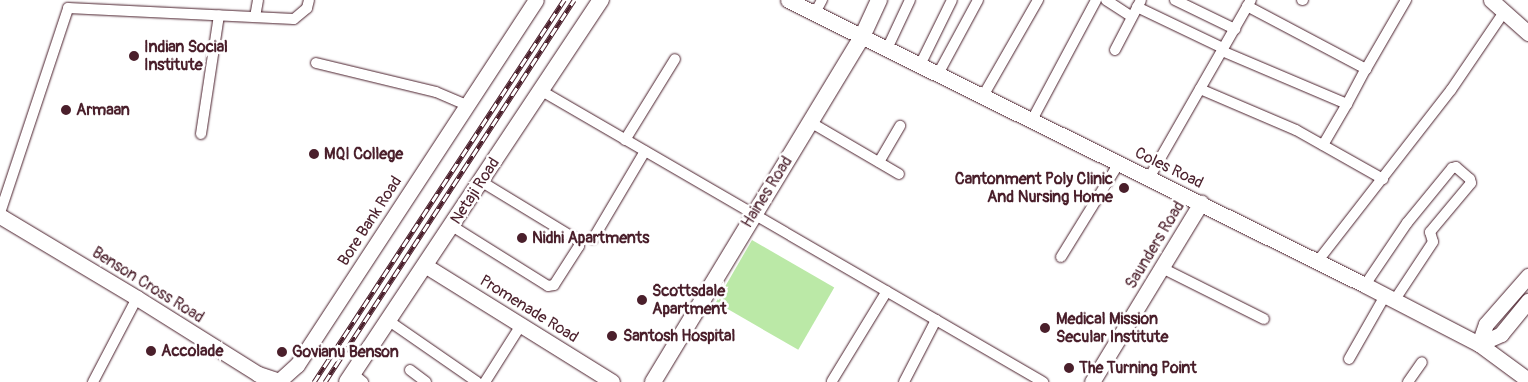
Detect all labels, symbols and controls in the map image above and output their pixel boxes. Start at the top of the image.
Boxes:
place label: Indian Social Institute [144,37,228,75]
marker: Indian Social Institute [128,50,140,62]
place label: Armaan [76,100,130,120]
marker: Armaan [60,104,72,116]
street label: Coles Road [1132,143,1206,193]
place label: MQI College [324,144,403,164]
marker: MQI College [308,148,320,160]
street label: Haines Road [737,153,797,231]
street label: Netaji Road [446,154,504,228]
place label: Cantonment Poly Clinic And Nursing Home [955,169,1113,207]
street label: Bore Bank Road [334,173,406,269]
marker: Cantonment Poly Clinic And Nursing Home [1117,181,1131,195]
street label: Saunders Road [1121,198,1189,292]
place label: Nidhi Apartments [532,228,649,248]
marker: Nidhi Apartments [516,232,528,244]
street label: Benson Cross Road [89,243,207,327]
street label: Promenade Road [476,271,582,347]
place label: Scottsdale Apartment [652,281,727,319]
marker: Scottsdale Apartment [636,294,648,306]
place label: Medical Mission Secular Institute [1056,309,1168,347]
marker: Medical Mission Secular Institute [1038,321,1052,335]
place label: Santosh Hospital [623,326,735,346]
marker: Santosh Hospital [605,329,619,343]
place label: Accolade [161,341,223,361]
place label: Govianu Benson [292,342,399,362]
marker: Accolade [145,345,157,357]
marker: Govianu Benson [276,346,288,358]
place label: The Turning Point [1079,358,1197,378]
marker: The Turning Point [1063,362,1075,374]

